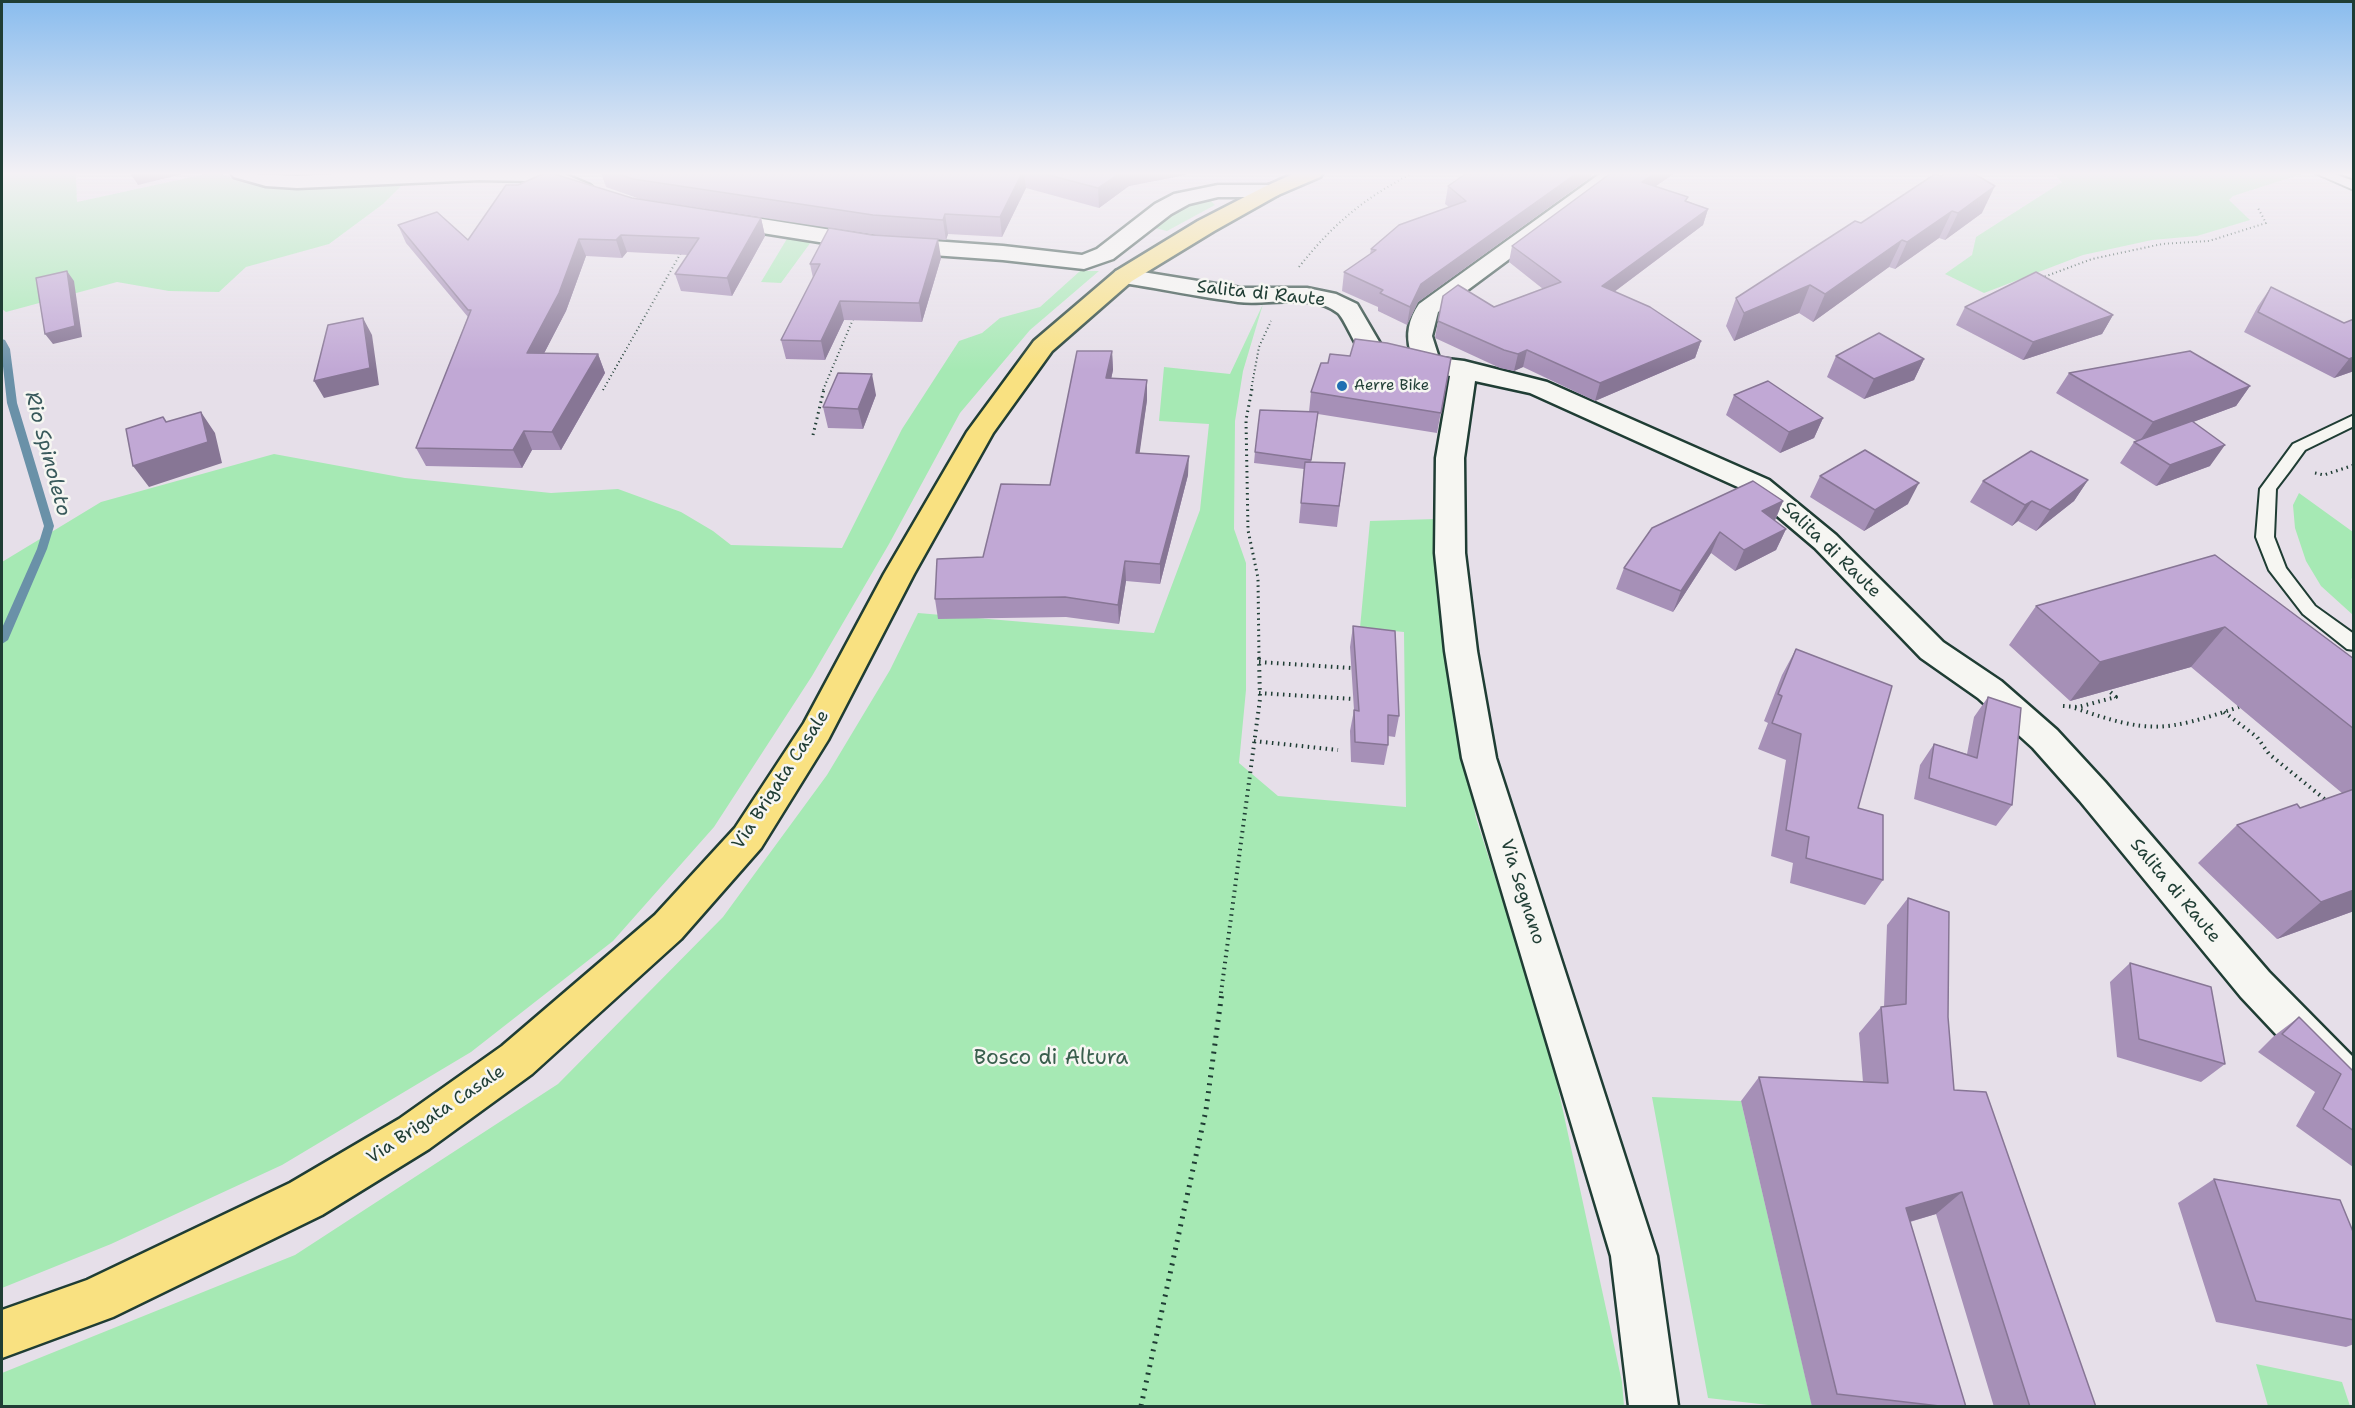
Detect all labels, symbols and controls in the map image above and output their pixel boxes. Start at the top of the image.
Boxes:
street label: Salita di Raute [1196,277,1326,311]
place label: Aerre Bike [1354,377,1429,395]
marker: Aerre Bike [1335,379,1349,393]
water label: Rio Spinoleto [19,389,75,519]
street label: Salita di Raute [1777,497,1885,603]
street label: Via Brigata Casale [728,706,834,854]
street label: Salita di Raute [2125,835,2225,947]
street label: Via Segnano [1495,837,1549,947]
park label: Bosco di Altura [974,1046,1128,1072]
street label: Via Brigata Casale [363,1061,509,1169]

